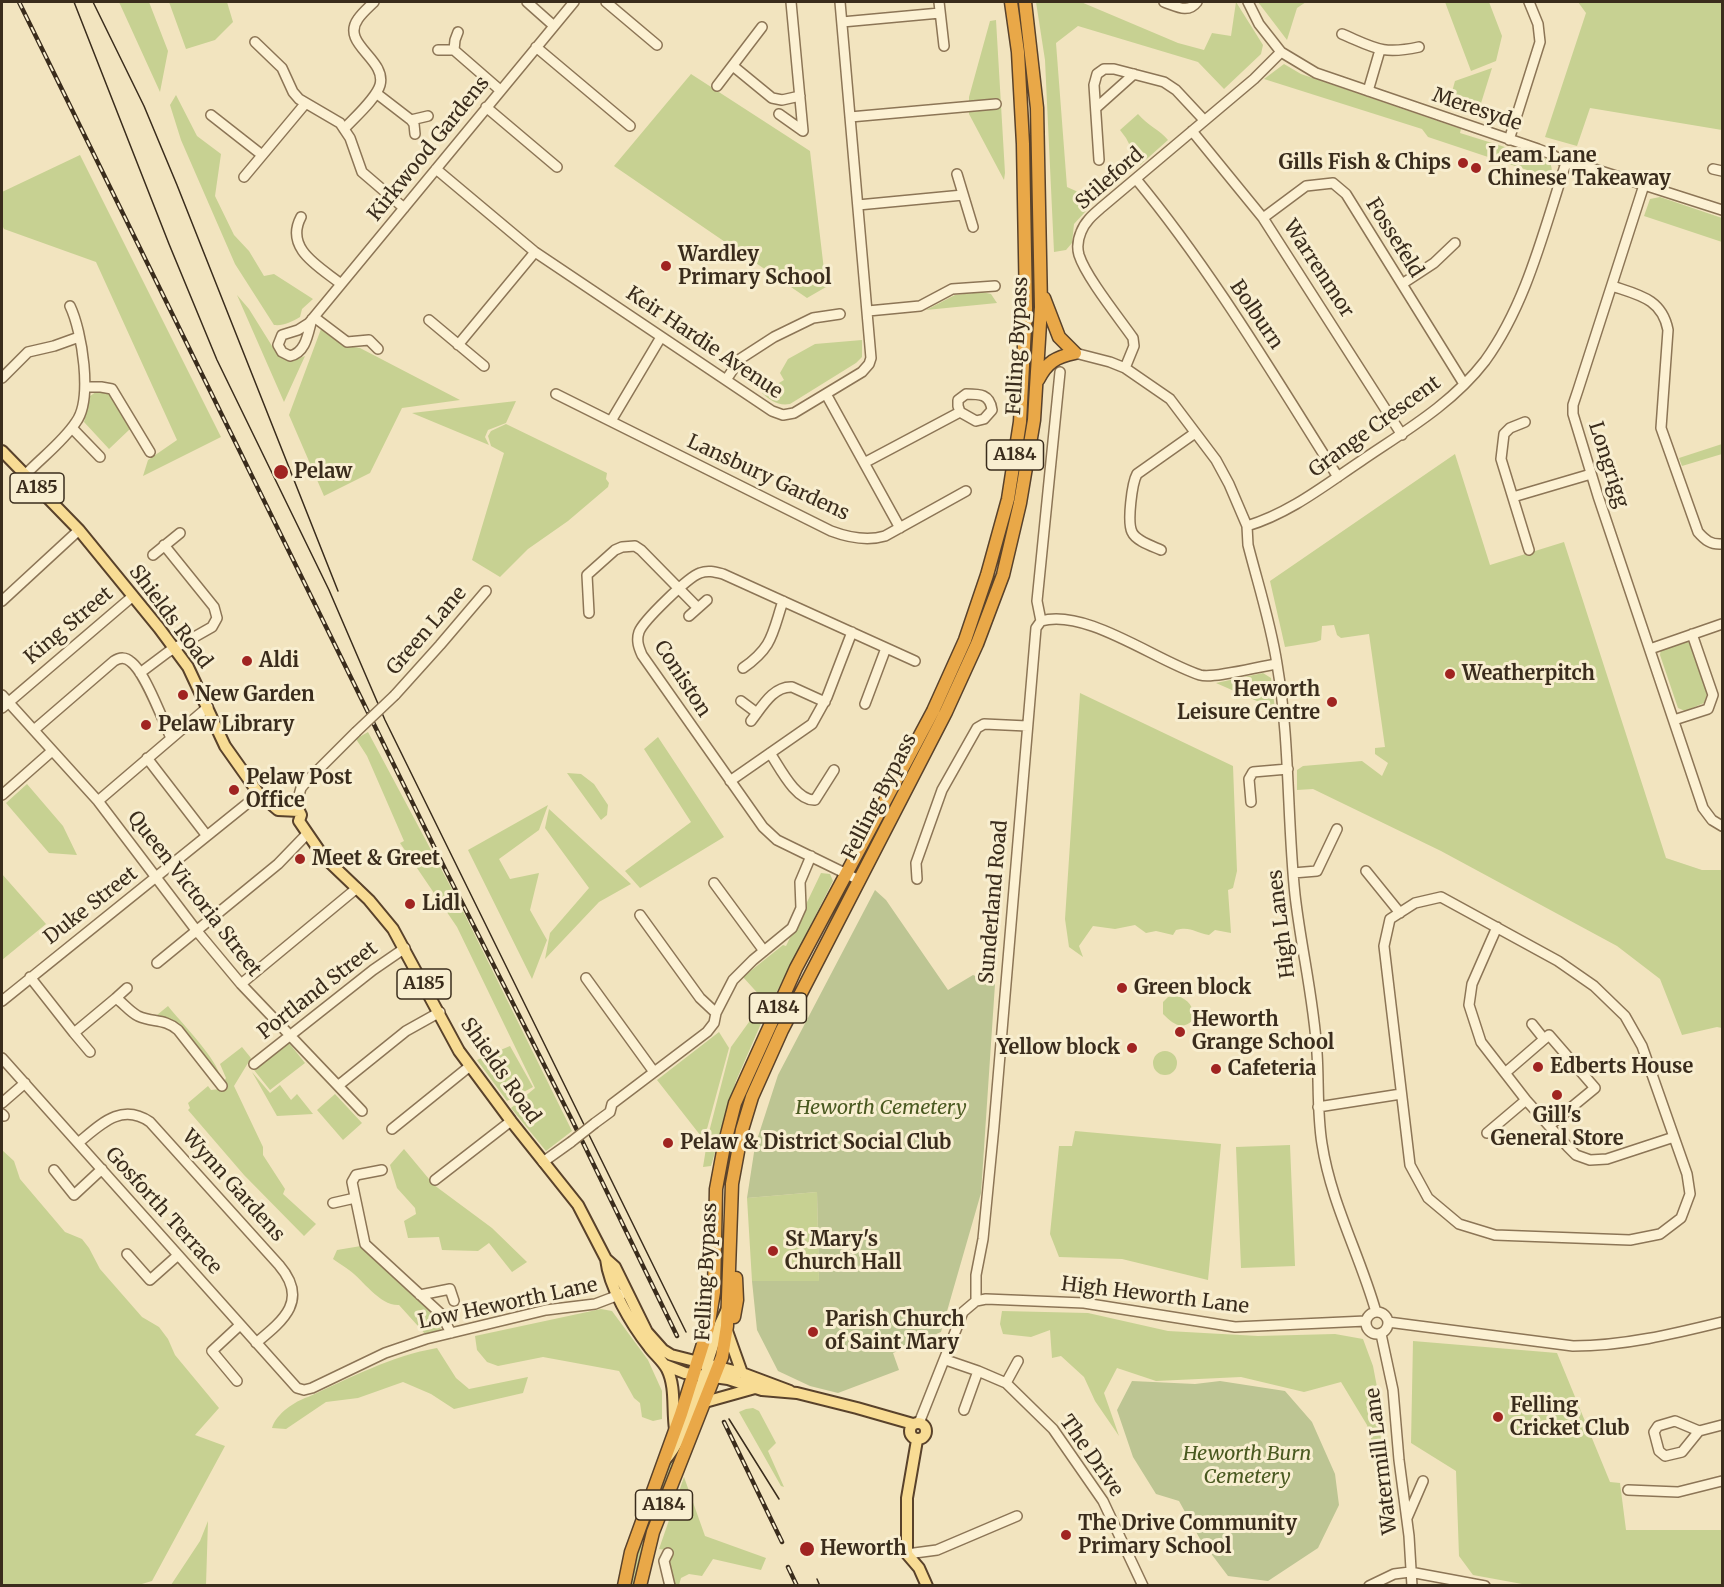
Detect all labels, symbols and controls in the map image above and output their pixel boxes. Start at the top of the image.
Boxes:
street label: Kirkwood Gardens [363,72,495,226]
street label: Meresyde [1429,84,1525,136]
street label: Stileford [1071,143,1149,215]
place label: Leam Lane Chinese Takeaway [1488,144,1671,191]
place label: Gills Fish & Chips [1279,151,1451,175]
marker: Gills Fish & Chips [1456,156,1470,170]
marker: Leam Lane Chinese Takeaway [1469,161,1483,175]
street label: Fossefeld [1360,194,1428,282]
street label: Warrenmor [1278,216,1358,322]
place label: Wardley Primary School [678,243,831,290]
marker: Wardley Primary School [659,259,673,273]
street label: Felling Bypass [1002,276,1034,416]
street label: Bolburn [1224,276,1288,354]
street label: Keir Hardie Avenue [621,282,787,404]
street label: Grange Crescent [1305,371,1445,483]
street label: Longrigg [1583,419,1633,511]
street label: Lansbury Gardens [683,430,853,526]
road number: A184 [986,440,1044,470]
place label: Pelaw [294,460,352,484]
marker: Pelaw [272,463,290,481]
road number: A185 [10,473,64,503]
street label: Shields Road [123,561,217,673]
street label: King Street [20,582,118,670]
street label: Green Lane [382,582,472,680]
street label: Coniston [648,636,716,722]
place label: Aldi [259,649,299,673]
marker: Aldi [240,654,254,668]
place label: Weatherpitch [1462,662,1595,686]
marker: Weatherpitch [1443,667,1457,681]
place label: Heworth Leisure Centre [1177,678,1320,725]
place label: New Garden [195,683,315,707]
marker: New Garden [176,688,190,702]
marker: Heworth Leisure Centre [1325,695,1339,709]
place label: Pelaw Library [158,713,294,737]
marker: Pelaw Library [139,718,153,732]
street label: Felling Bypass [838,730,922,864]
place label: Pelaw Post Office [246,766,352,813]
marker: Pelaw Post Office [227,783,241,797]
street label: Queen Victoria Street [122,807,266,981]
street label: Sunderland Road [975,819,1013,985]
place label: Meet & Greet [312,847,440,871]
marker: Meet & Greet [293,852,307,866]
street label: Duke Street [39,862,143,950]
street label: High Lanes [1263,868,1301,980]
place label: Lidl [422,892,460,916]
marker: Lidl [403,897,417,911]
street label: Portland Street [253,937,383,1045]
road number: A185 [397,969,451,999]
place label: Green block [1134,976,1251,1000]
marker: Green block [1115,981,1129,995]
road number: A184 [750,993,806,1023]
place label: Heworth Grange School [1192,1008,1334,1055]
street label: Shields Road [455,1014,545,1128]
marker: Heworth Grange School [1173,1025,1187,1039]
place label: Yellow block [997,1036,1120,1060]
marker: Yellow block [1125,1041,1139,1055]
place label: Edberts House [1550,1055,1693,1079]
place label: Cafeteria [1228,1057,1317,1081]
marker: Edberts House [1531,1060,1545,1074]
marker: Cafeteria [1209,1062,1223,1076]
marker: Gill's General Store [1550,1088,1564,1102]
park label: Heworth Cemetery [795,1096,967,1120]
place label: Gill's General Store [1491,1104,1623,1151]
street label: Wynn Gardens [177,1125,289,1247]
place label: Pelaw & District Social Club [680,1131,951,1155]
marker: Pelaw & District Social Club [661,1136,675,1150]
street label: Gosforth Terrace [100,1143,226,1279]
street label: Felling Bypass [691,1202,723,1342]
place label: St Mary's Church Hall [785,1228,901,1275]
marker: St Mary's Church Hall [766,1244,780,1258]
street label: Low Heworth Lane [416,1273,600,1335]
street label: High Heworth Lane [1060,1273,1250,1319]
place label: Parish Church of Saint Mary [825,1308,965,1355]
marker: Parish Church of Saint Mary [806,1325,820,1339]
street label: Watermill Lane [1361,1386,1403,1536]
place label: Felling Cricket Club [1510,1394,1630,1441]
marker: Felling Cricket Club [1491,1410,1505,1424]
street label: The Drive [1054,1411,1128,1501]
park label: Heworth Burn Cemetery [1183,1442,1311,1489]
road number: A184 [636,1490,692,1520]
place label: The Drive Community Primary School [1078,1512,1297,1559]
marker: The Drive Community Primary School [1059,1528,1073,1542]
place label: Heworth [820,1537,907,1561]
marker: Heworth [798,1540,816,1558]

